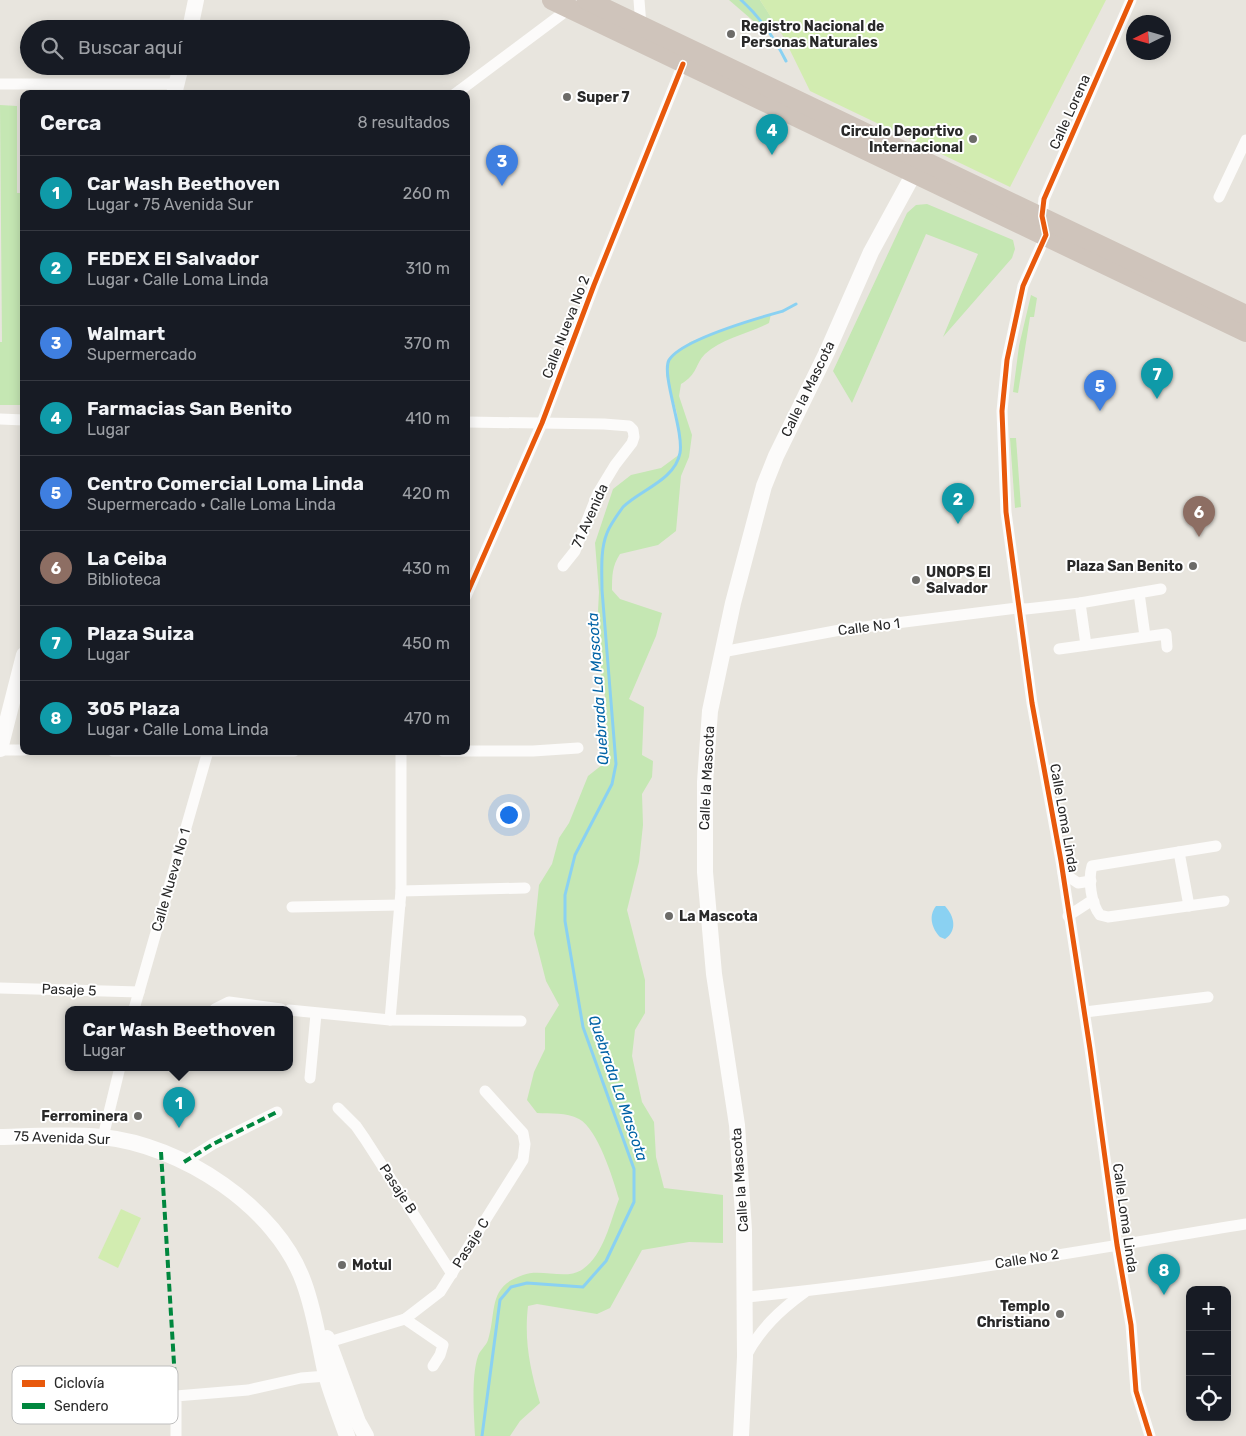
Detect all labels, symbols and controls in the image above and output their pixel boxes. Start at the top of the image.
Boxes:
north arrow [1126,15,1171,60]
place label: Registro Nacional de Personas Naturales [741,18,884,51]
search box [20,20,470,75]
marker: Registro Nacional de Personas Naturales [725,28,737,40]
icon: search [38,34,66,62]
text: Buscar aquí [78,36,182,59]
street label: Calle Lorena [1046,72,1094,152]
place label: Super 7 [577,89,630,106]
marker: Super 7 [561,91,573,103]
text: Cerca [40,110,101,135]
text: 8 resultados [357,113,450,132]
pin: 4 [756,114,788,155]
place label: Circulo Deportivo Internacional [841,123,963,156]
marker: Circulo Deportivo Internacional [967,133,979,145]
pin: 3 [486,145,518,186]
text: Car Wash Beethoven [87,172,280,195]
text: 1 [52,184,60,203]
text: 260 m [403,184,450,203]
text: Lugar · 75 Avenida Sur [87,195,253,214]
text: FEDEX El Salvador [87,247,259,270]
text: 2 [51,259,61,278]
text: 310 m [406,259,450,278]
text: Lugar · Calle Loma Linda [87,270,269,289]
street label: Calle Nueva No 2 [539,273,593,381]
text: Walmart [87,322,165,345]
text: 3 [51,334,61,353]
text: 370 m [404,334,450,353]
street label: Calle la Mascota [777,338,839,440]
text: Supermercado [87,345,197,364]
pin: 7 [1141,358,1173,399]
pin: 5 [1084,370,1116,411]
text: Farmacias San Benito [87,397,292,420]
text: 4 [51,409,61,428]
text: 410 m [405,409,450,428]
text: Lugar [87,420,130,439]
text: Centro Comercial Loma Linda [87,472,364,495]
street label: 71 Avenida [568,481,612,551]
pin: 2 [942,483,974,524]
text: 5 [51,484,61,503]
text: 420 m [402,484,450,503]
text: Supermercado · Calle Loma Linda [87,495,336,514]
pin: 6 [1183,496,1215,537]
text: La Ceiba [87,547,167,570]
place label: Plaza San Benito [1066,558,1183,575]
text: 6 [51,559,61,578]
text: 430 m [402,559,450,578]
marker: Plaza San Benito [1187,560,1199,572]
place label: UNOPS El Salvador [926,564,991,597]
text: Biblioteca [87,570,161,589]
marker: UNOPS El Salvador [910,574,922,586]
water label: Quebrada La Mascota [584,612,612,766]
street label: Calle No 1 [837,615,901,639]
text: Plaza Suiza [87,622,194,645]
text: 7 [51,634,61,653]
text: 450 m [402,634,450,653]
text: Lugar [87,645,130,664]
text: 305 Plaza [87,697,180,720]
text: 8 [51,709,61,728]
text: 470 m [404,709,450,728]
text: Lugar · Calle Loma Linda [87,720,269,739]
street label: Calle la Mascota [696,725,718,831]
street label: Calle Loma Linda [1046,762,1082,874]
your location [496,802,522,828]
street label: Calle Nueva No 1 [148,826,194,934]
place label: La Mascota [679,908,758,925]
marker: La Mascota [663,910,675,922]
street label: Pasaje 5 [41,981,97,999]
popup [65,1006,293,1071]
water label: Quebrada La Mascota [585,1013,651,1163]
text: Car Wash Beethoven [82,1018,276,1041]
text: Lugar [82,1041,125,1060]
pin: 1 [163,1087,195,1128]
place label: Ferrominera [41,1108,128,1125]
marker: Ferrominera [132,1110,144,1122]
street label: Calle la Mascota [728,1127,752,1233]
street label: 75 Avenida Sur [13,1128,111,1148]
street label: Pasaje B [376,1161,420,1217]
street label: Calle Loma Linda [1109,1162,1141,1274]
street label: Pasaje C [449,1215,493,1271]
street label: Calle No 2 [994,1246,1060,1272]
pin: 8 [1148,1254,1180,1295]
place label: Motul [352,1257,392,1274]
marker: Motul [336,1259,348,1271]
map controls [1186,1286,1231,1421]
button: + [1186,1286,1231,1331]
place label: Templo Christiano [977,1298,1050,1331]
marker: Templo Christiano [1054,1308,1066,1320]
button: − [1186,1331,1231,1376]
legend [12,1366,178,1424]
text: Ciclovía [54,1375,105,1392]
button: locate [1186,1376,1231,1421]
text: Sendero [54,1398,108,1415]

